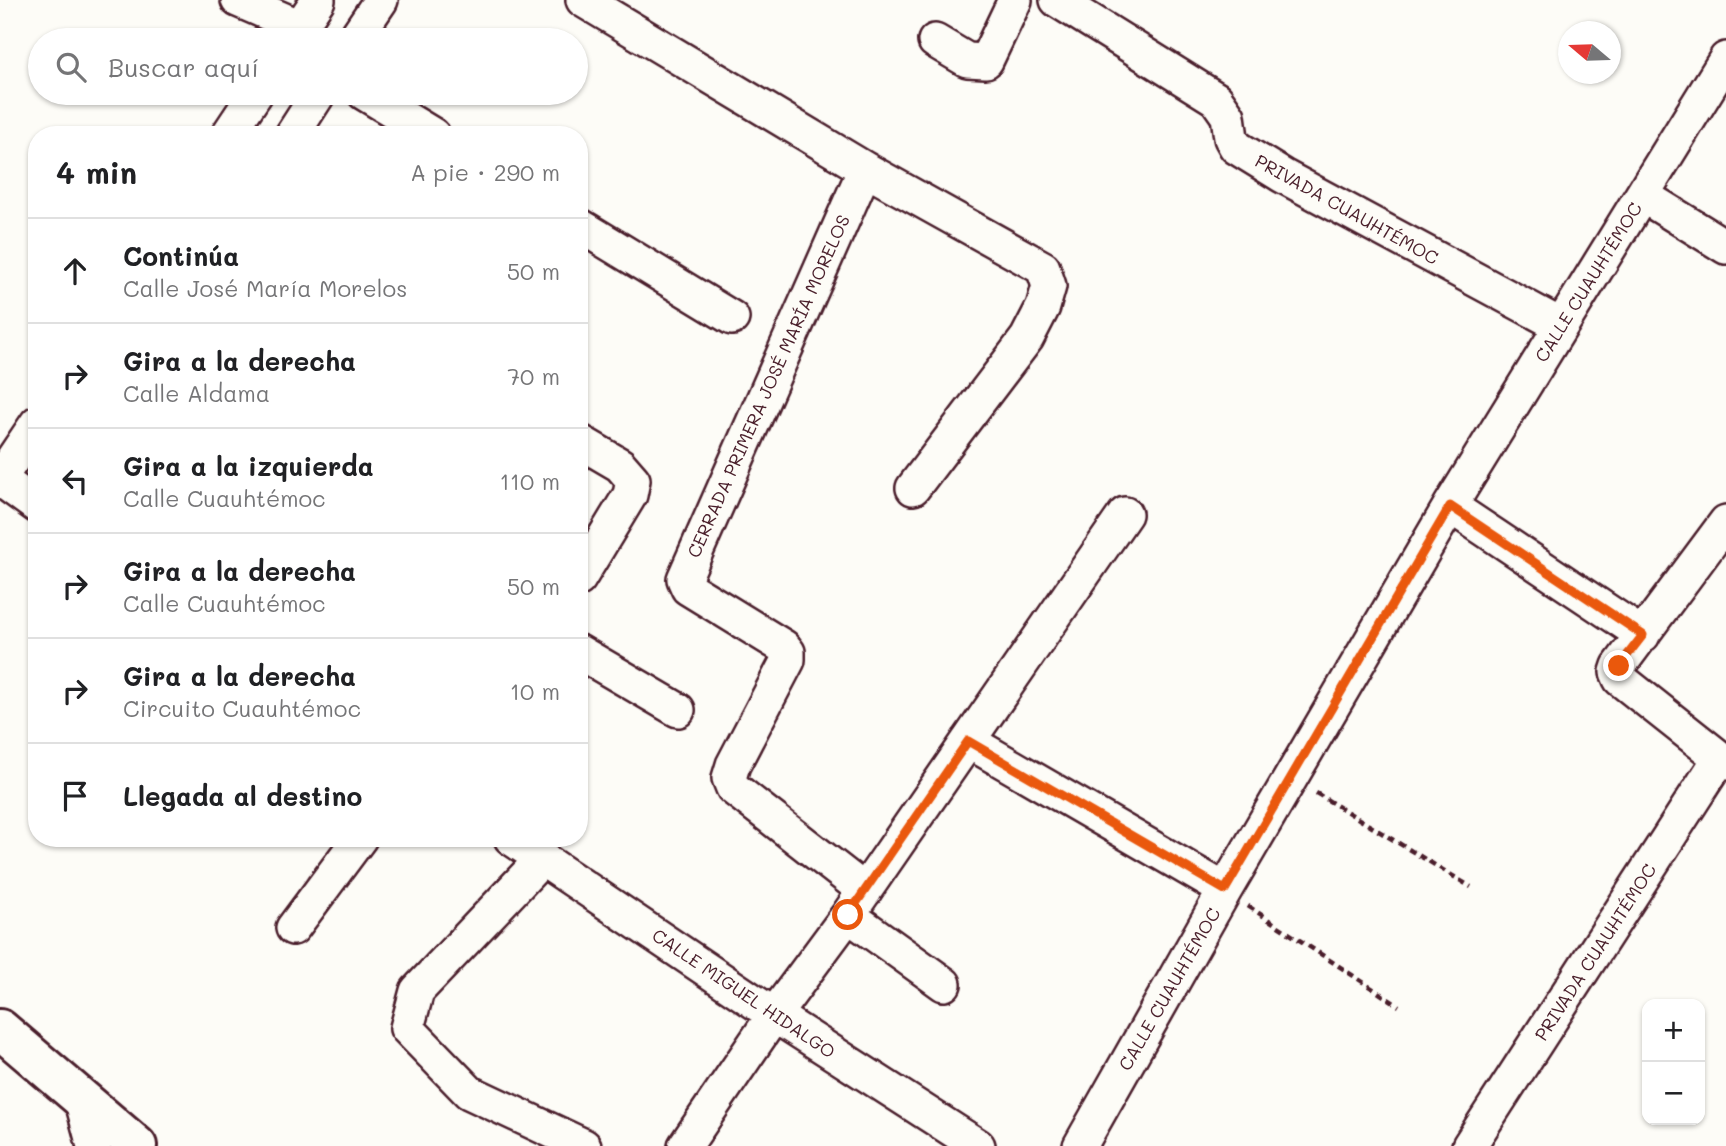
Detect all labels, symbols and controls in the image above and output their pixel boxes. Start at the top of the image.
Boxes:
north arrow [1558,21,1621,84]
search box [28,28,588,105]
icon: search [52,48,90,86]
text: Buscar aquí [108,50,259,84]
street label: PRIVADA CUAUHTÉMOC [1251,149,1443,270]
text: 4 min [56,152,137,192]
text: A pie · 290 m [410,157,560,187]
street label: CALLE CUAUHTÉMOC [1529,197,1647,366]
street label: CERRADA PRIMERA JOSÉ MARÍA MORELOS [681,211,855,561]
text: Continúa [123,239,239,273]
icon: ahead [56,252,94,290]
text: 50 m [507,256,560,286]
text: Calle José María Morelos [123,273,407,303]
text: Gira a la derecha [123,344,356,378]
icon: right [56,357,94,395]
text: 70 m [507,361,560,391]
text: Calle Aldama [123,378,270,408]
text: Gira a la izquierda [123,449,374,483]
icon: left [56,462,94,500]
text: 110 m [500,466,560,496]
text: Calle Cuauhtémoc [123,483,326,513]
text: Gira a la derecha [123,554,356,588]
icon: right [56,567,94,605]
text: 50 m [507,571,560,601]
text: Calle Cuauhtémoc [123,588,326,618]
route end [1603,650,1634,681]
text: Gira a la derecha [123,659,356,693]
icon: right [56,672,94,710]
text: 10 m [510,676,560,706]
text: Circuito Cuauhtémoc [123,693,361,723]
icon: arrive [56,777,94,815]
text: Llegada al destino [123,779,362,813]
street label: PRIVADA CUAUHTÉMOC [1529,859,1661,1045]
route start [832,899,863,930]
street label: CALLE CUAUHTÉMOC [1113,903,1226,1075]
street label: CALLE MIGUEL HIDALGO [648,923,840,1063]
map controls [1642,999,1705,1125]
button: + [1642,999,1705,1062]
button: − [1642,1062,1705,1125]

